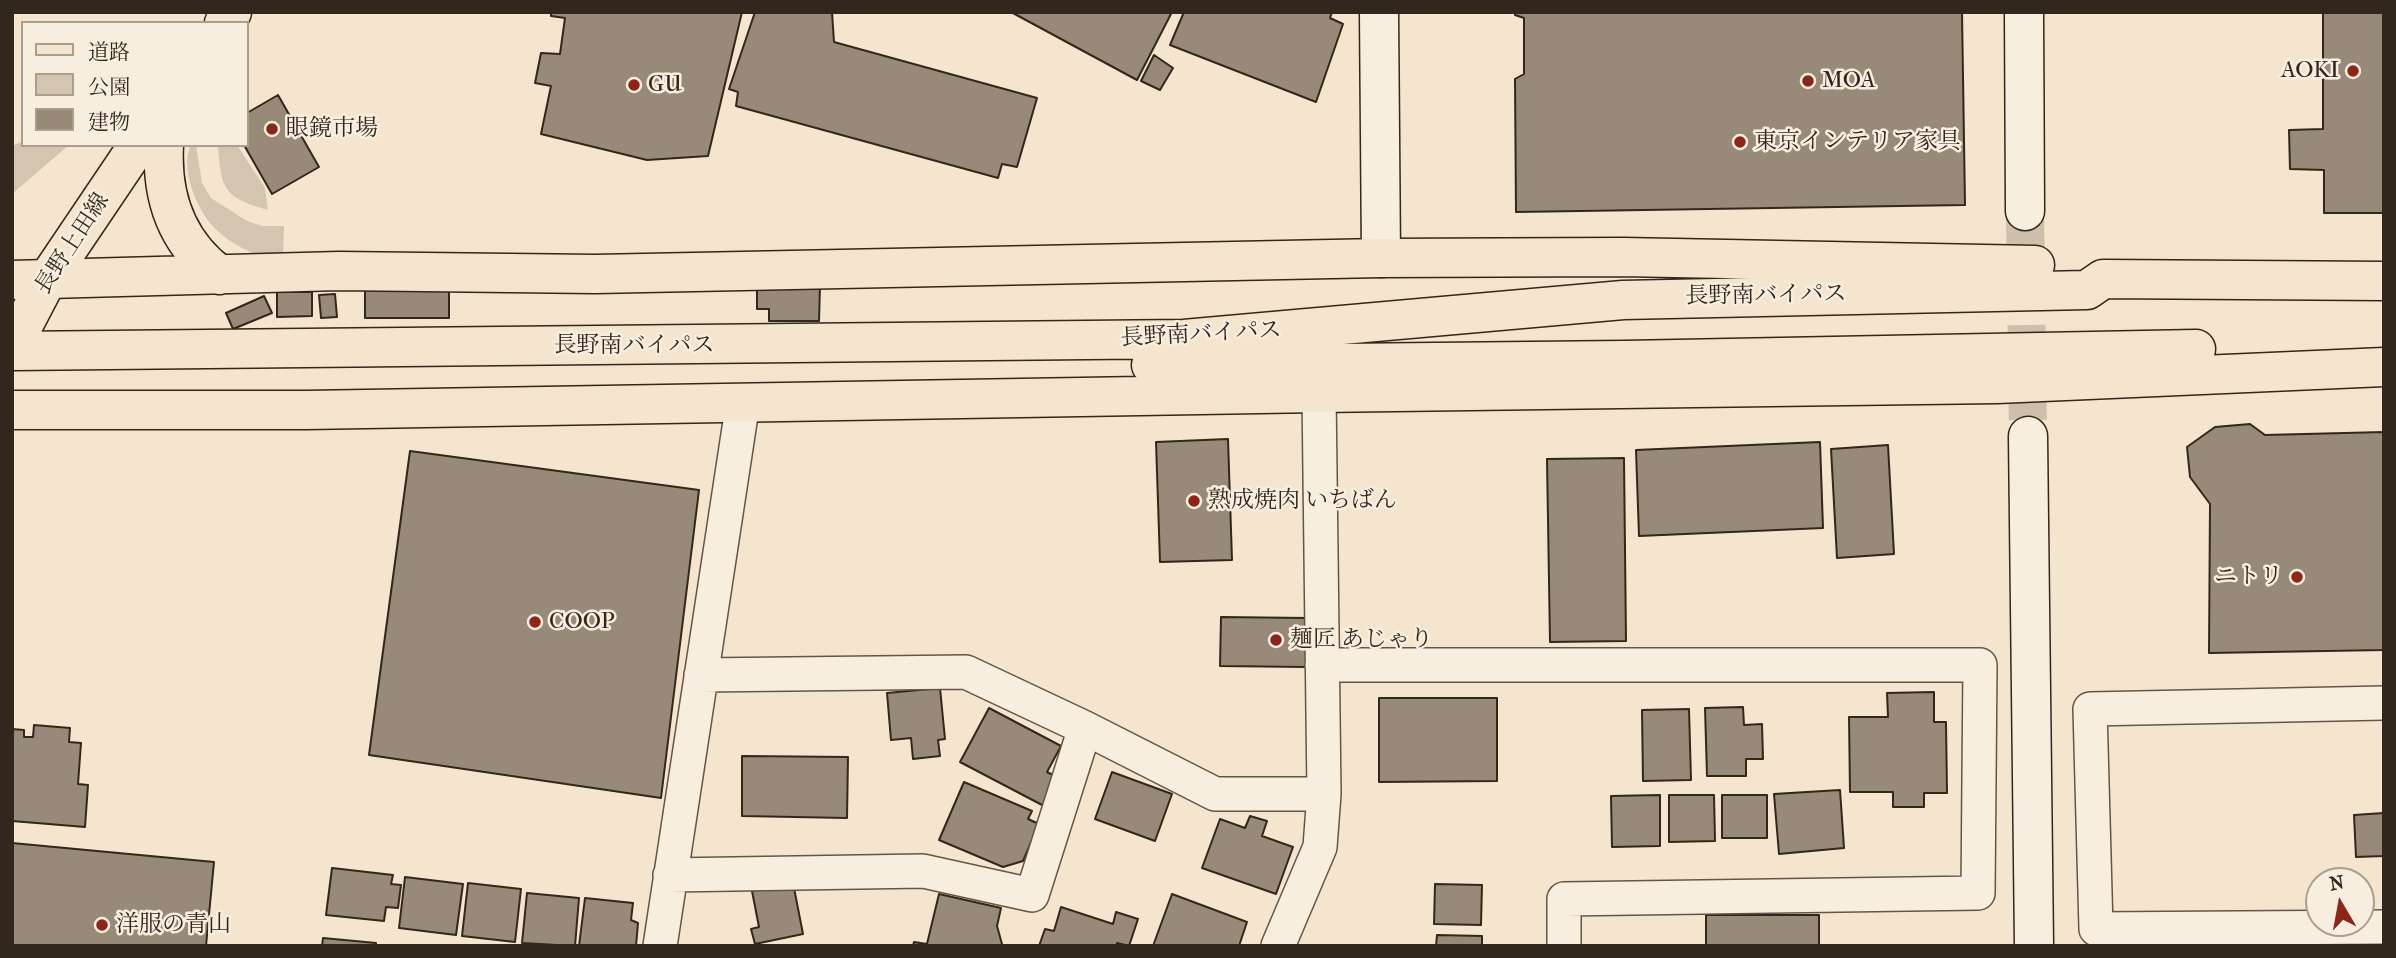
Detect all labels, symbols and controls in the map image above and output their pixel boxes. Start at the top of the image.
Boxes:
legend [21,21,248,147]
text: 道路 [88,40,130,64]
place label: AOKI [2281,57,2339,85]
marker: AOKI [2345,63,2361,79]
place label: MOA [1822,67,1876,95]
place label: GU [648,71,682,99]
marker: MOA [1800,73,1816,89]
text: 公園 [88,75,130,99]
marker: GU [626,77,642,93]
text: 建物 [88,110,130,134]
place label: 眼鏡市場 [286,115,378,143]
marker: 眼鏡市場 [264,121,280,137]
place label: 東京インテリア家具 [1754,128,1961,156]
marker: 東京インテリア家具 [1732,134,1748,150]
street label: 長野上田線 [30,188,116,300]
street label: 長野南バイパス [1685,281,1847,311]
street label: 長野南バイパス [1120,317,1282,353]
street label: 長野南バイパス [554,332,714,360]
place label: 熟成焼肉 いちばん [1208,487,1397,515]
marker: 熟成焼肉 いちばん [1186,493,1202,509]
place label: ニトリ [2214,563,2283,591]
marker: ニトリ [2289,569,2305,585]
place label: COOP [549,608,615,636]
marker: COOP [527,614,543,630]
place label: 麺匠 あじゃり [1290,626,1433,654]
marker: 麺匠 あじゃり [1268,632,1284,648]
north arrow [2305,867,2375,937]
text: N [2328,871,2346,895]
place label: 洋服の青山 [116,911,231,939]
marker: 洋服の青山 [94,917,110,933]

